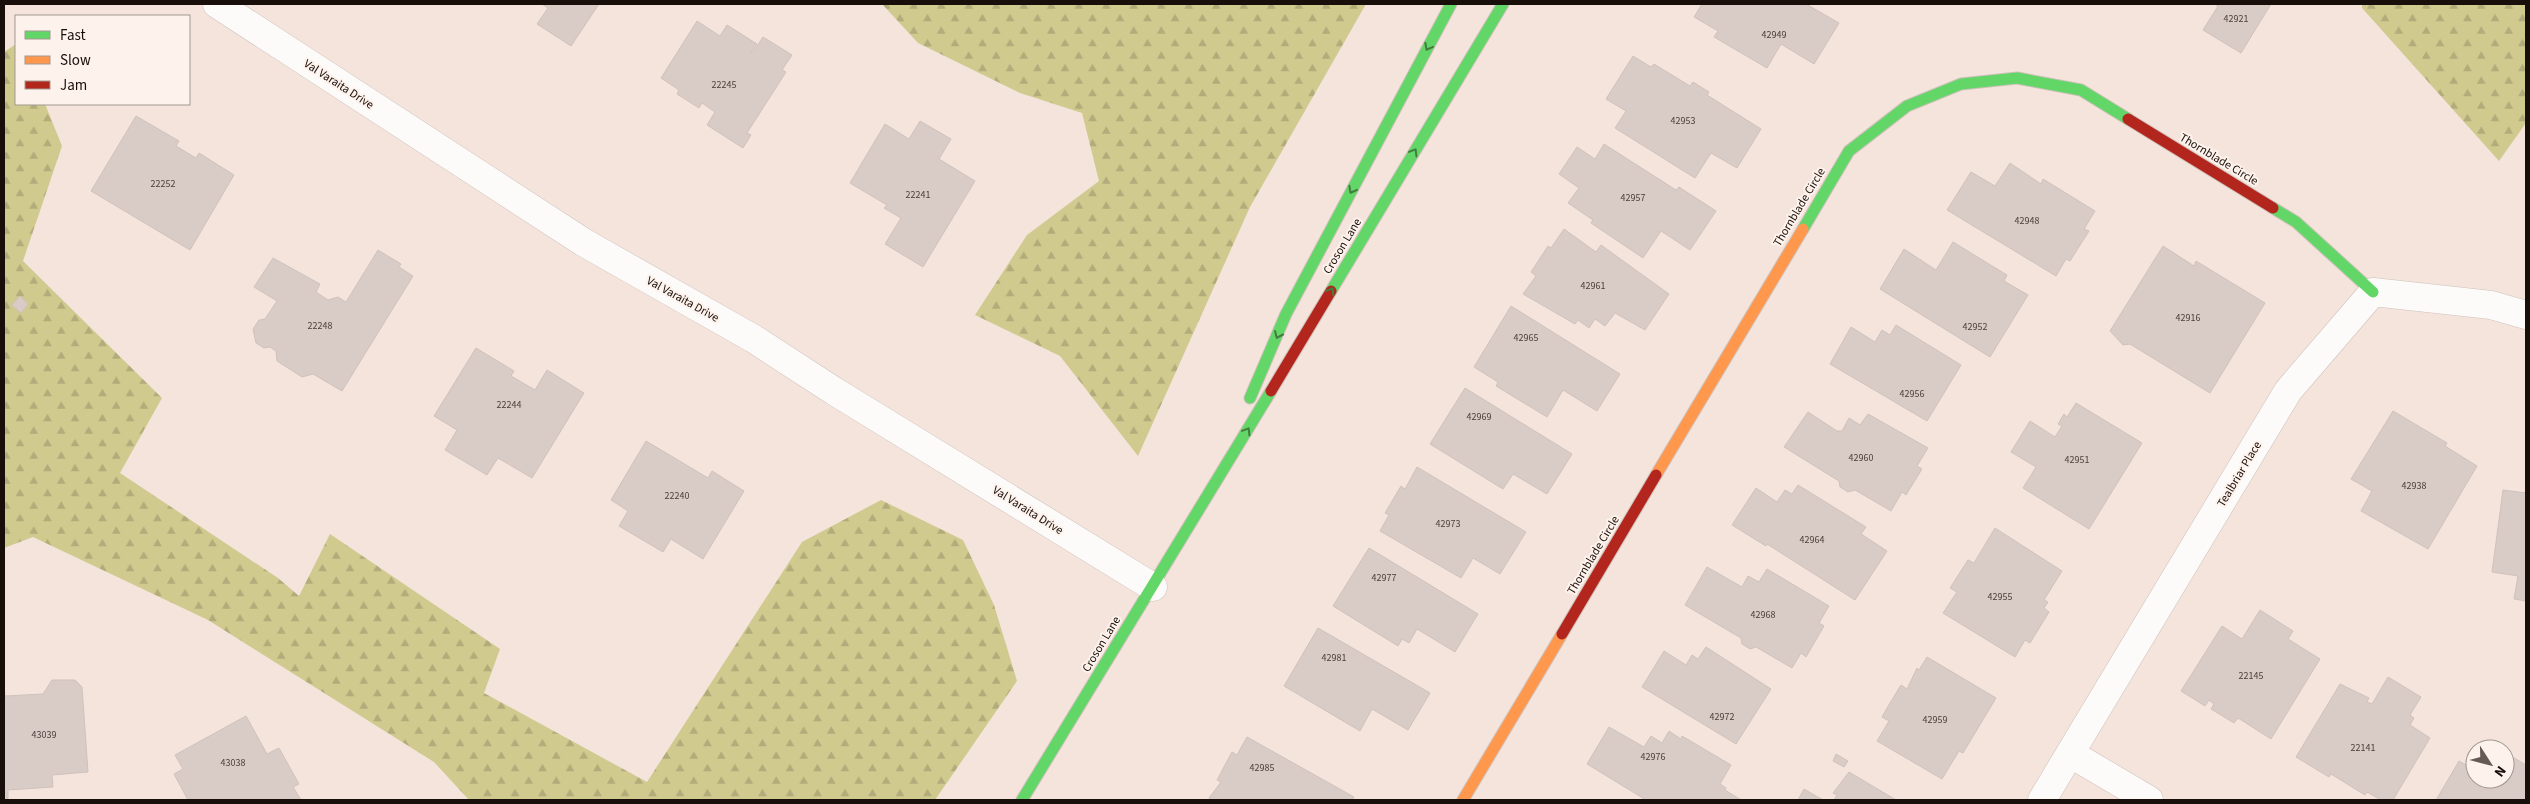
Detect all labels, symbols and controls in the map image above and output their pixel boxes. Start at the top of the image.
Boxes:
house number: 42921 [2224,12,2248,26]
legend [15,15,190,105]
text: Fast [60,25,86,46]
house number: 42949 [1762,28,1786,42]
one-way arrow [1424,42,1434,51]
text: Slow [60,50,91,71]
street label: Val Varaita Drive [300,55,377,113]
text: Jam [60,75,87,96]
house number: 22245 [712,78,736,92]
house number: 42953 [1671,114,1695,128]
street label: Thornblade Circle [2176,129,2261,190]
one-way arrow [1408,149,1418,158]
street label: Thornblade Circle [1769,165,1830,250]
house number: 22252 [151,177,175,191]
one-way arrow [1348,185,1358,194]
house number: 22241 [906,188,930,202]
house number: 42957 [1621,191,1645,205]
house number: 42948 [2015,214,2039,228]
street label: Croson Lane [1319,215,1366,277]
street label: Val Varaita Drive [643,272,722,326]
house number: 42961 [1581,279,1605,293]
one-way arrow [1324,288,1334,297]
house number: 42916 [2176,311,2200,325]
house number: 22248 [308,319,332,333]
house number: 42952 [1963,320,1987,334]
one-way arrow [1273,330,1284,339]
house number: 42965 [1514,331,1538,345]
house number: 42956 [1900,387,1924,401]
house number: 22244 [497,398,521,412]
house number: 42969 [1467,410,1491,424]
one-way arrow [1241,427,1251,436]
street label: Tealbriar Place [2213,438,2266,510]
house number: 42960 [1849,451,1873,465]
house number: 42951 [2065,453,2089,467]
house number: 42938 [2402,479,2426,493]
street label: Val Varaita Drive [989,482,1066,539]
house number: 22240 [665,489,689,503]
street label: Thornblade Circle [1563,513,1624,598]
house number: 42973 [1436,517,1460,531]
house number: 42964 [1800,533,1824,547]
house number: 42977 [1372,571,1396,585]
house number: 42955 [1988,590,2012,604]
house number: 42968 [1751,608,1775,622]
street label: Croson Lane [1078,613,1125,675]
house number: 42981 [1322,651,1346,665]
house number: 22145 [2239,669,2263,683]
house number: 42972 [1710,710,1734,724]
house number: 42959 [1923,713,1947,727]
house number: 43039 [32,728,56,742]
north arrow [2465,739,2515,789]
house number: 22141 [2351,741,2375,755]
house number: 42976 [1641,750,1665,764]
house number: 43038 [221,756,245,770]
house number: 42985 [1250,761,1274,775]
text: N [2489,761,2511,781]

